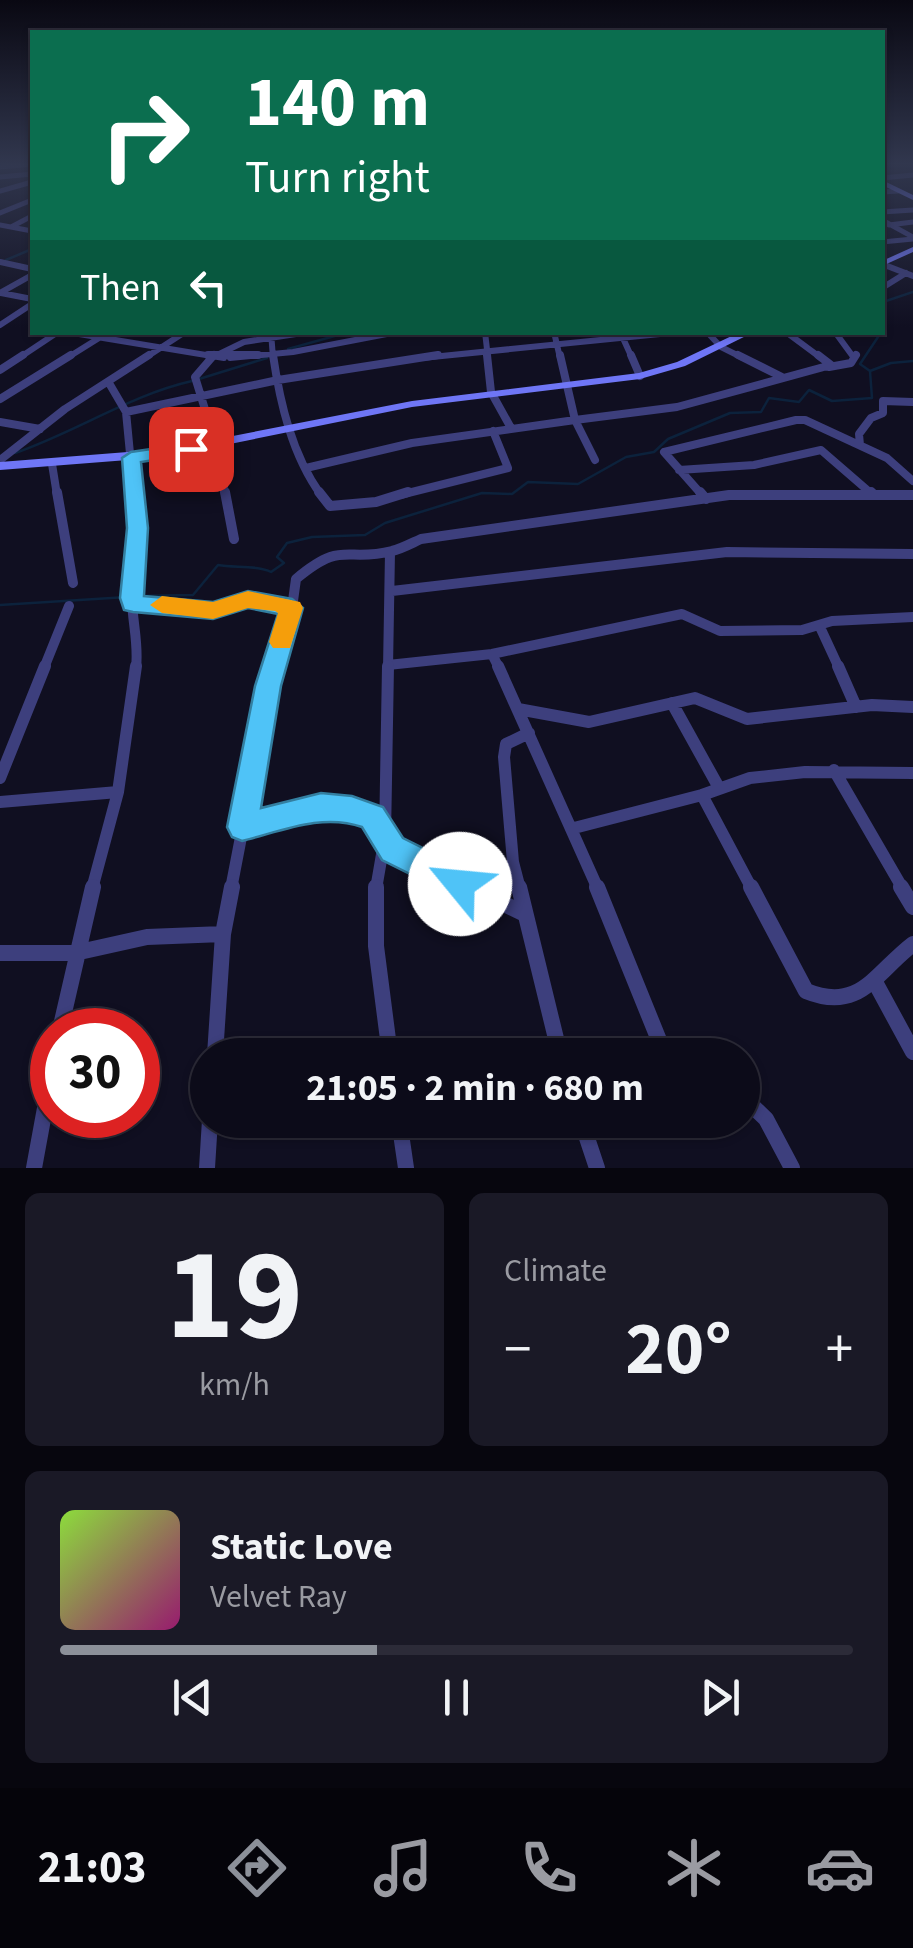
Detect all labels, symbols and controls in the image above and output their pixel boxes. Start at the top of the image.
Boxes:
text: 140 m [245,53,430,153]
icon: right [80,70,210,200]
text: Turn right [245,146,430,210]
icon: left [181,260,236,315]
text: Then [80,261,161,315]
pin [149,407,234,492]
icon: arrive [164,422,219,477]
position arrow [408,832,512,936]
speed limit sign: 30 [30,1008,160,1138]
text: 21:05 · 2 min · 680 m [306,1061,644,1115]
text: 19 [166,1204,303,1389]
text: Climate [504,1248,607,1294]
text: 20° [625,1296,732,1403]
text: − [504,1311,531,1389]
text: + [826,1311,853,1389]
text: km/h [199,1362,270,1408]
text: Static Love [210,1520,393,1574]
text: Velvet Ray [210,1574,347,1620]
icon: previous [165,1670,220,1725]
icon: pause [429,1670,484,1725]
icon: next [693,1670,748,1725]
icon: directions [222,1833,292,1903]
icon: music [368,1833,438,1903]
icon: phone [514,1833,584,1903]
icon: climate [659,1833,729,1903]
icon: car [805,1833,875,1903]
text: 21:03 [38,1836,146,1900]

